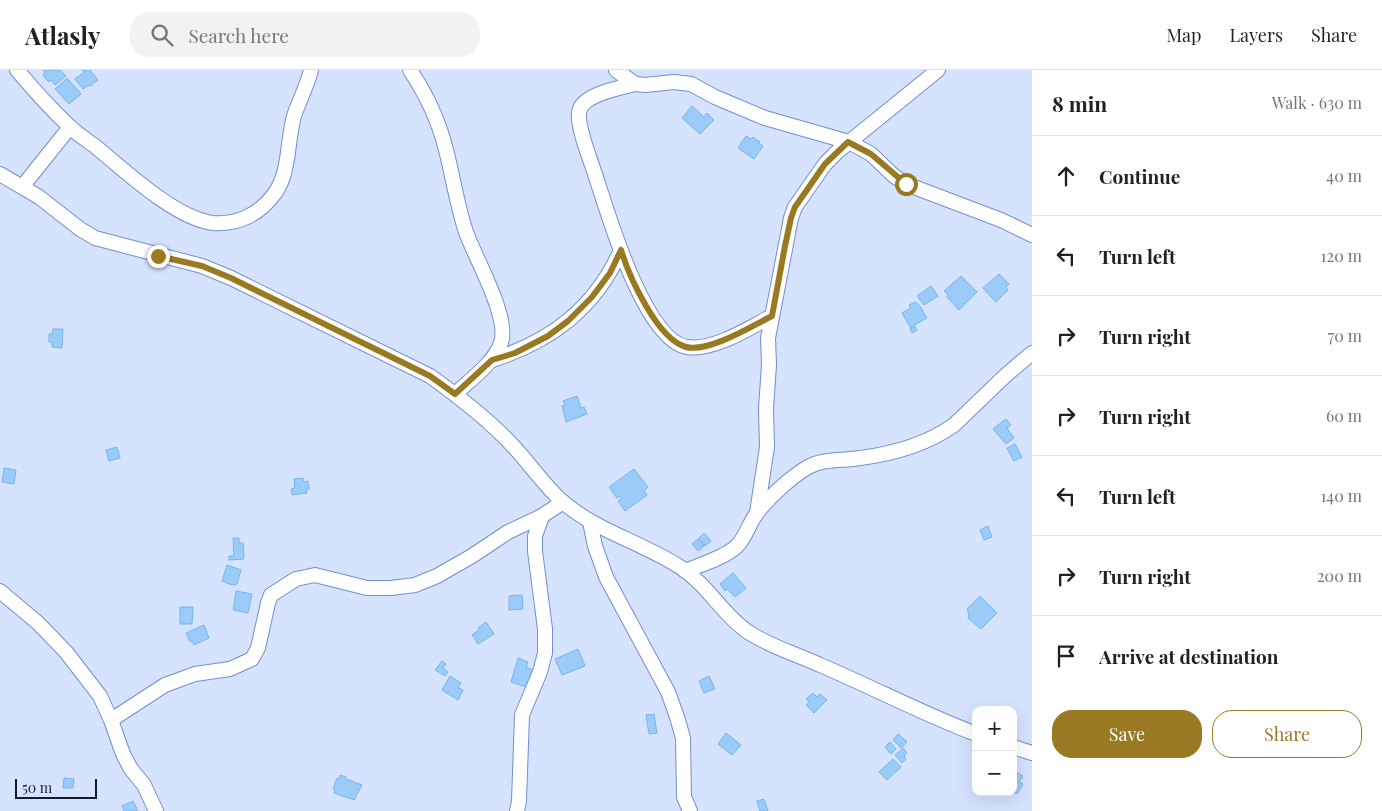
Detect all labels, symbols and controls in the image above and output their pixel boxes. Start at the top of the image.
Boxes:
search box [130,12,480,57]
text: Atlasly [25,19,100,51]
icon: search [148,21,176,49]
text: Search here [188,22,289,48]
text: Map [1166,23,1201,47]
text: Layers [1229,23,1283,47]
text: Share [1311,23,1357,47]
text: 8 min [1052,89,1107,117]
text: Walk · 630 m [1272,92,1362,113]
icon: ahead [1052,162,1080,190]
text: Continue [1099,163,1180,189]
text: 40 m [1326,165,1362,186]
route start [895,173,918,196]
icon: left [1052,242,1080,270]
text: Turn left [1099,243,1176,269]
route end [147,245,170,268]
text: 120 m [1321,245,1362,266]
icon: right [1052,322,1080,350]
text: Turn right [1099,323,1191,349]
text: 70 m [1328,325,1362,346]
icon: right [1052,402,1080,430]
text: Turn right [1099,403,1191,429]
text: 60 m [1326,405,1362,426]
icon: left [1052,482,1080,510]
text: Turn left [1099,483,1176,509]
text: 140 m [1320,485,1362,506]
icon: right [1052,562,1080,590]
text: Turn right [1099,563,1191,589]
text: 200 m [1317,565,1362,586]
icon: arrive [1052,642,1080,670]
text: Arrive at destination [1099,643,1279,669]
map controls [972,706,1017,796]
button: + [972,706,1017,751]
button: Save [1052,710,1202,758]
button: Share [1212,710,1362,758]
button: − [972,751,1017,796]
scale bar [15,776,98,799]
text: 50 m [22,778,52,797]

